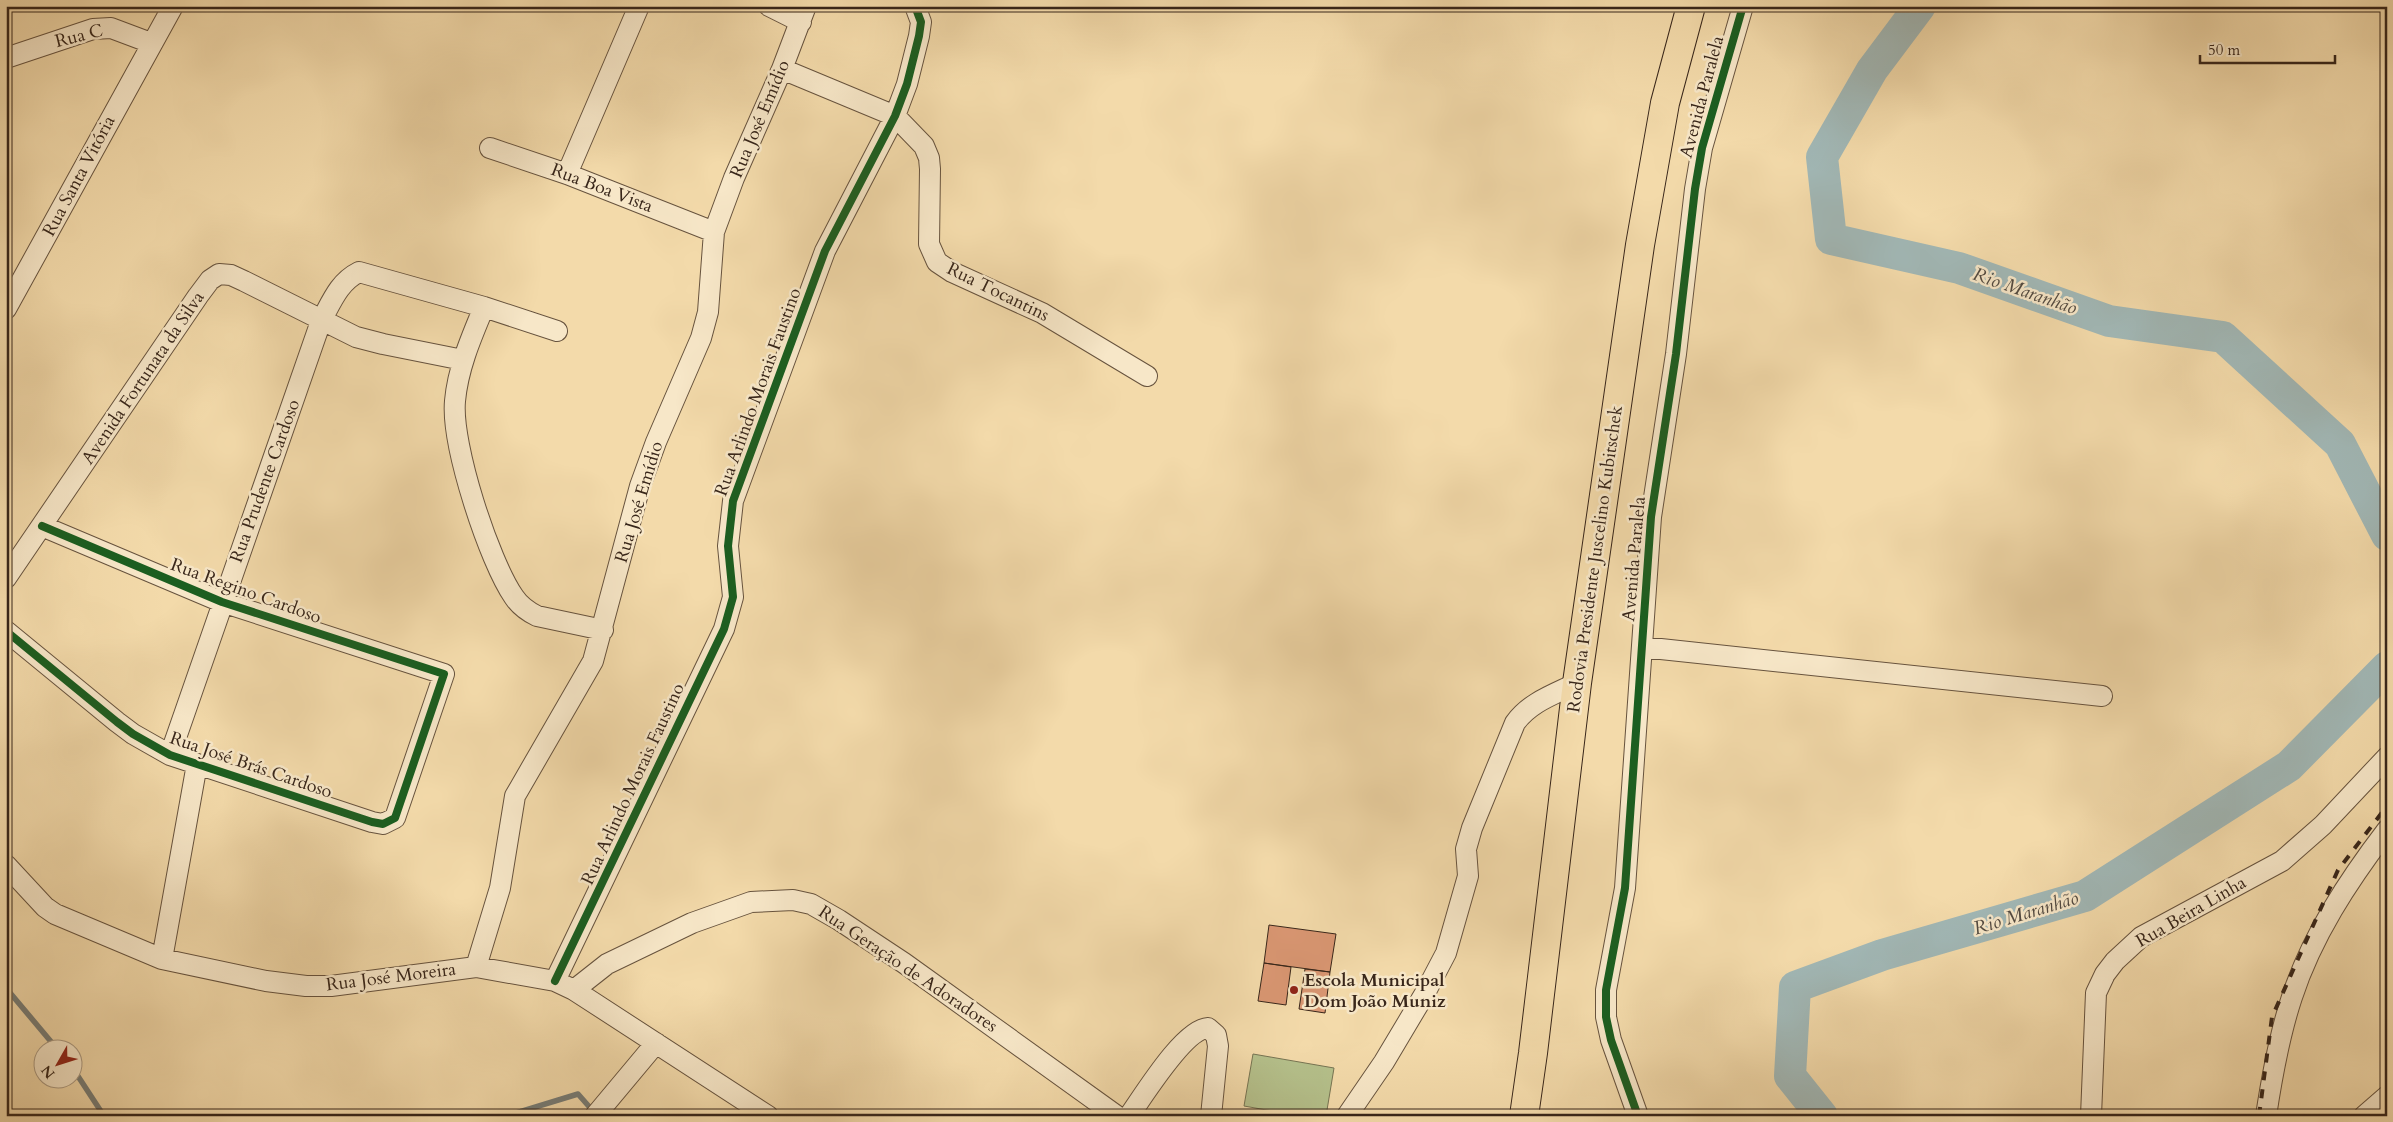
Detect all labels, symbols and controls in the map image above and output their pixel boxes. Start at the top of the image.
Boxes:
street label: Rua C [52,18,106,54]
scale bar [2200,32,2336,64]
street label: Avenida Paralela [1674,33,1730,161]
text: 50 m [2208,40,2240,60]
street label: Rua José Emídio [724,56,796,182]
street label: Rua Santa Vitória [37,111,121,241]
street label: Rua Boa Vista [547,157,657,219]
street label: Rua Tocantins [943,256,1053,328]
water label: Rio Maranhão [1969,261,2081,321]
street label: Rua Arlindo Morais Faustino [709,284,807,500]
street label: Avenida Fortunata da Silva [76,286,210,469]
street label: Rua Prudente Cardoso [224,396,306,566]
street label: Rodovia Presidente Juscelino Kubitschek [1561,403,1629,714]
street label: Rua José Emídio [609,438,669,566]
street label: Avenida Paralela [1616,495,1652,623]
street label: Rua Regino Cardoso [167,552,325,630]
street label: Rua Arlindo Morais Faustino [575,679,691,889]
street label: Rua José Brás Cardoso [166,725,336,805]
street label: Rua Beira Linha [2131,870,2251,954]
water label: Rio Maranhão [1970,885,2082,941]
street label: Rua Geração de Adoradores [813,900,1003,1038]
street label: Rua José Moreira [325,957,458,997]
place label: Escola Municipal Dom João Muniz [1304,968,1446,1014]
marker: Escola Municipal Dom João Muniz [1288,984,1300,996]
north arrow [32,1040,82,1090]
text: N [37,1061,59,1083]

